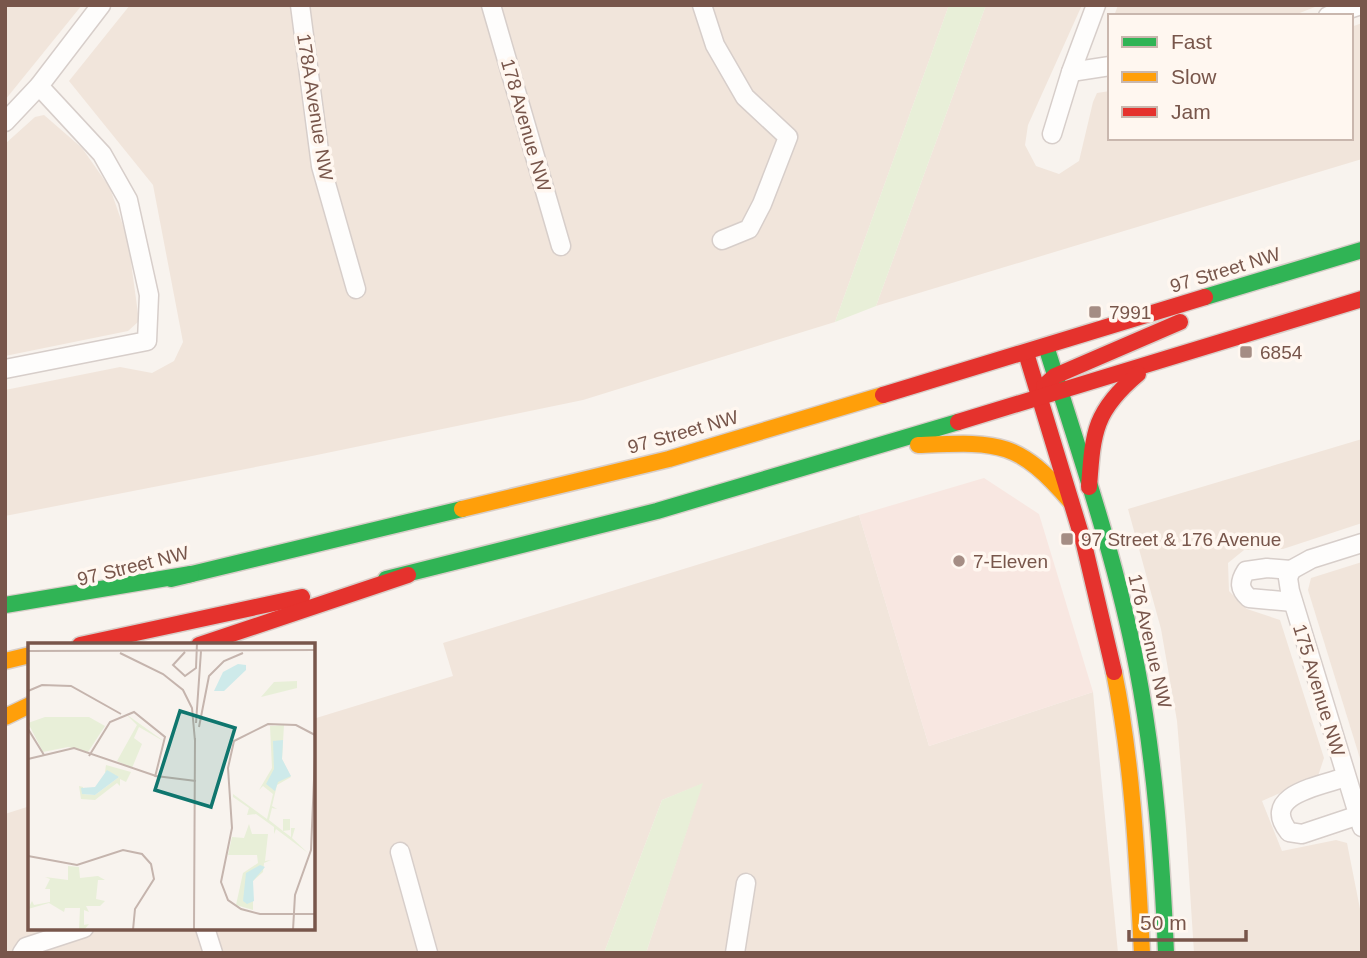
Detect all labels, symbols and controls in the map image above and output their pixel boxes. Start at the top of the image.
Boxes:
legend [1108,14,1353,140]
text: Fast [1171,30,1212,53]
street label: 178A Avenue NW [293,32,337,182]
street label: 178 Avenue NW [497,56,555,194]
text: Slow [1171,65,1217,88]
text: Jam [1171,100,1211,123]
street label: 97 Street NW [1167,243,1283,297]
place label: 7991 [1109,302,1151,323]
marker: 7991 [1087,304,1103,320]
place label: 6854 [1260,342,1303,363]
marker: 6854 [1238,344,1254,360]
street label: 97 Street NW [625,406,741,458]
place label: 97 Street & 176 Avenue [1081,529,1281,550]
marker: 97 Street & 176 Avenue [1059,531,1075,547]
street label: 97 Street NW [75,542,191,590]
place label: 7-Eleven [973,551,1048,572]
marker: 7-Eleven [951,553,967,569]
street label: 176 Avenue NW [1124,572,1176,710]
street label: 175 Avenue NW [1289,621,1349,759]
inset map [28,643,315,930]
scale bar [1129,898,1246,942]
text: 50 m [1140,911,1187,934]

